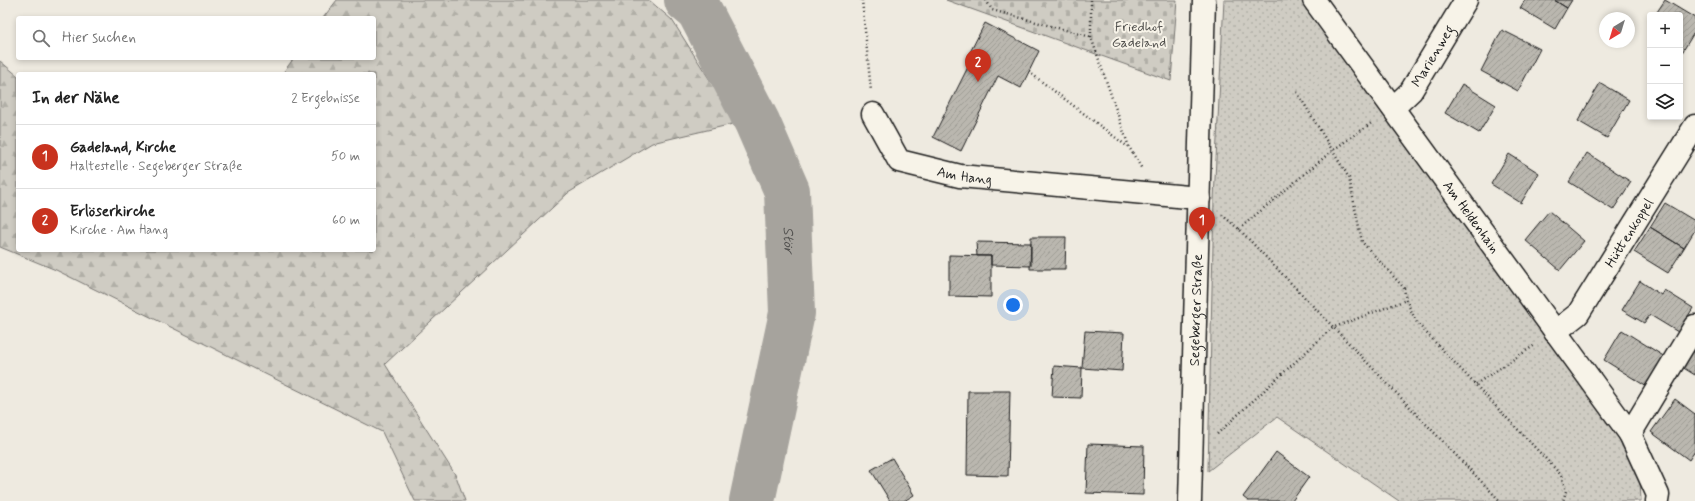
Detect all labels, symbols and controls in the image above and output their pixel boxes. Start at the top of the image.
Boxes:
north arrow [1599,12,1635,48]
map controls [1647,12,1683,120]
button: + [1647,12,1683,48]
search box [16,16,376,60]
park label: Friedhof Gadeland [1112,18,1166,52]
street label: Marienweg [1408,22,1461,91]
icon: search [30,27,52,49]
text: Hier suchen [62,28,136,48]
button: − [1647,48,1683,84]
pin: 2 [965,49,991,82]
button: layers [1647,84,1683,120]
text: In der Nähe [32,87,120,109]
text: 2 Ergebnisse [291,90,360,107]
text: Gadeland, Kirche [70,138,176,158]
text: 1 [42,148,48,165]
text: 50 m [331,148,360,165]
text: Haltestelle · Segeberger Straße [70,158,242,175]
street label: Am Hang [935,163,993,189]
street label: Am Heldenhain [1438,177,1503,257]
street label: Hüttenkoppel [1601,195,1658,271]
text: Erlöserkirche [70,202,155,222]
pin: 1 [1189,207,1215,240]
text: 2 [42,212,48,229]
text: 60 m [332,212,360,229]
text: Kirche · Am Hang [70,222,168,239]
water label: Stör [777,226,799,255]
street label: Segeberger Straße [1186,254,1207,366]
your location [1003,295,1023,315]

